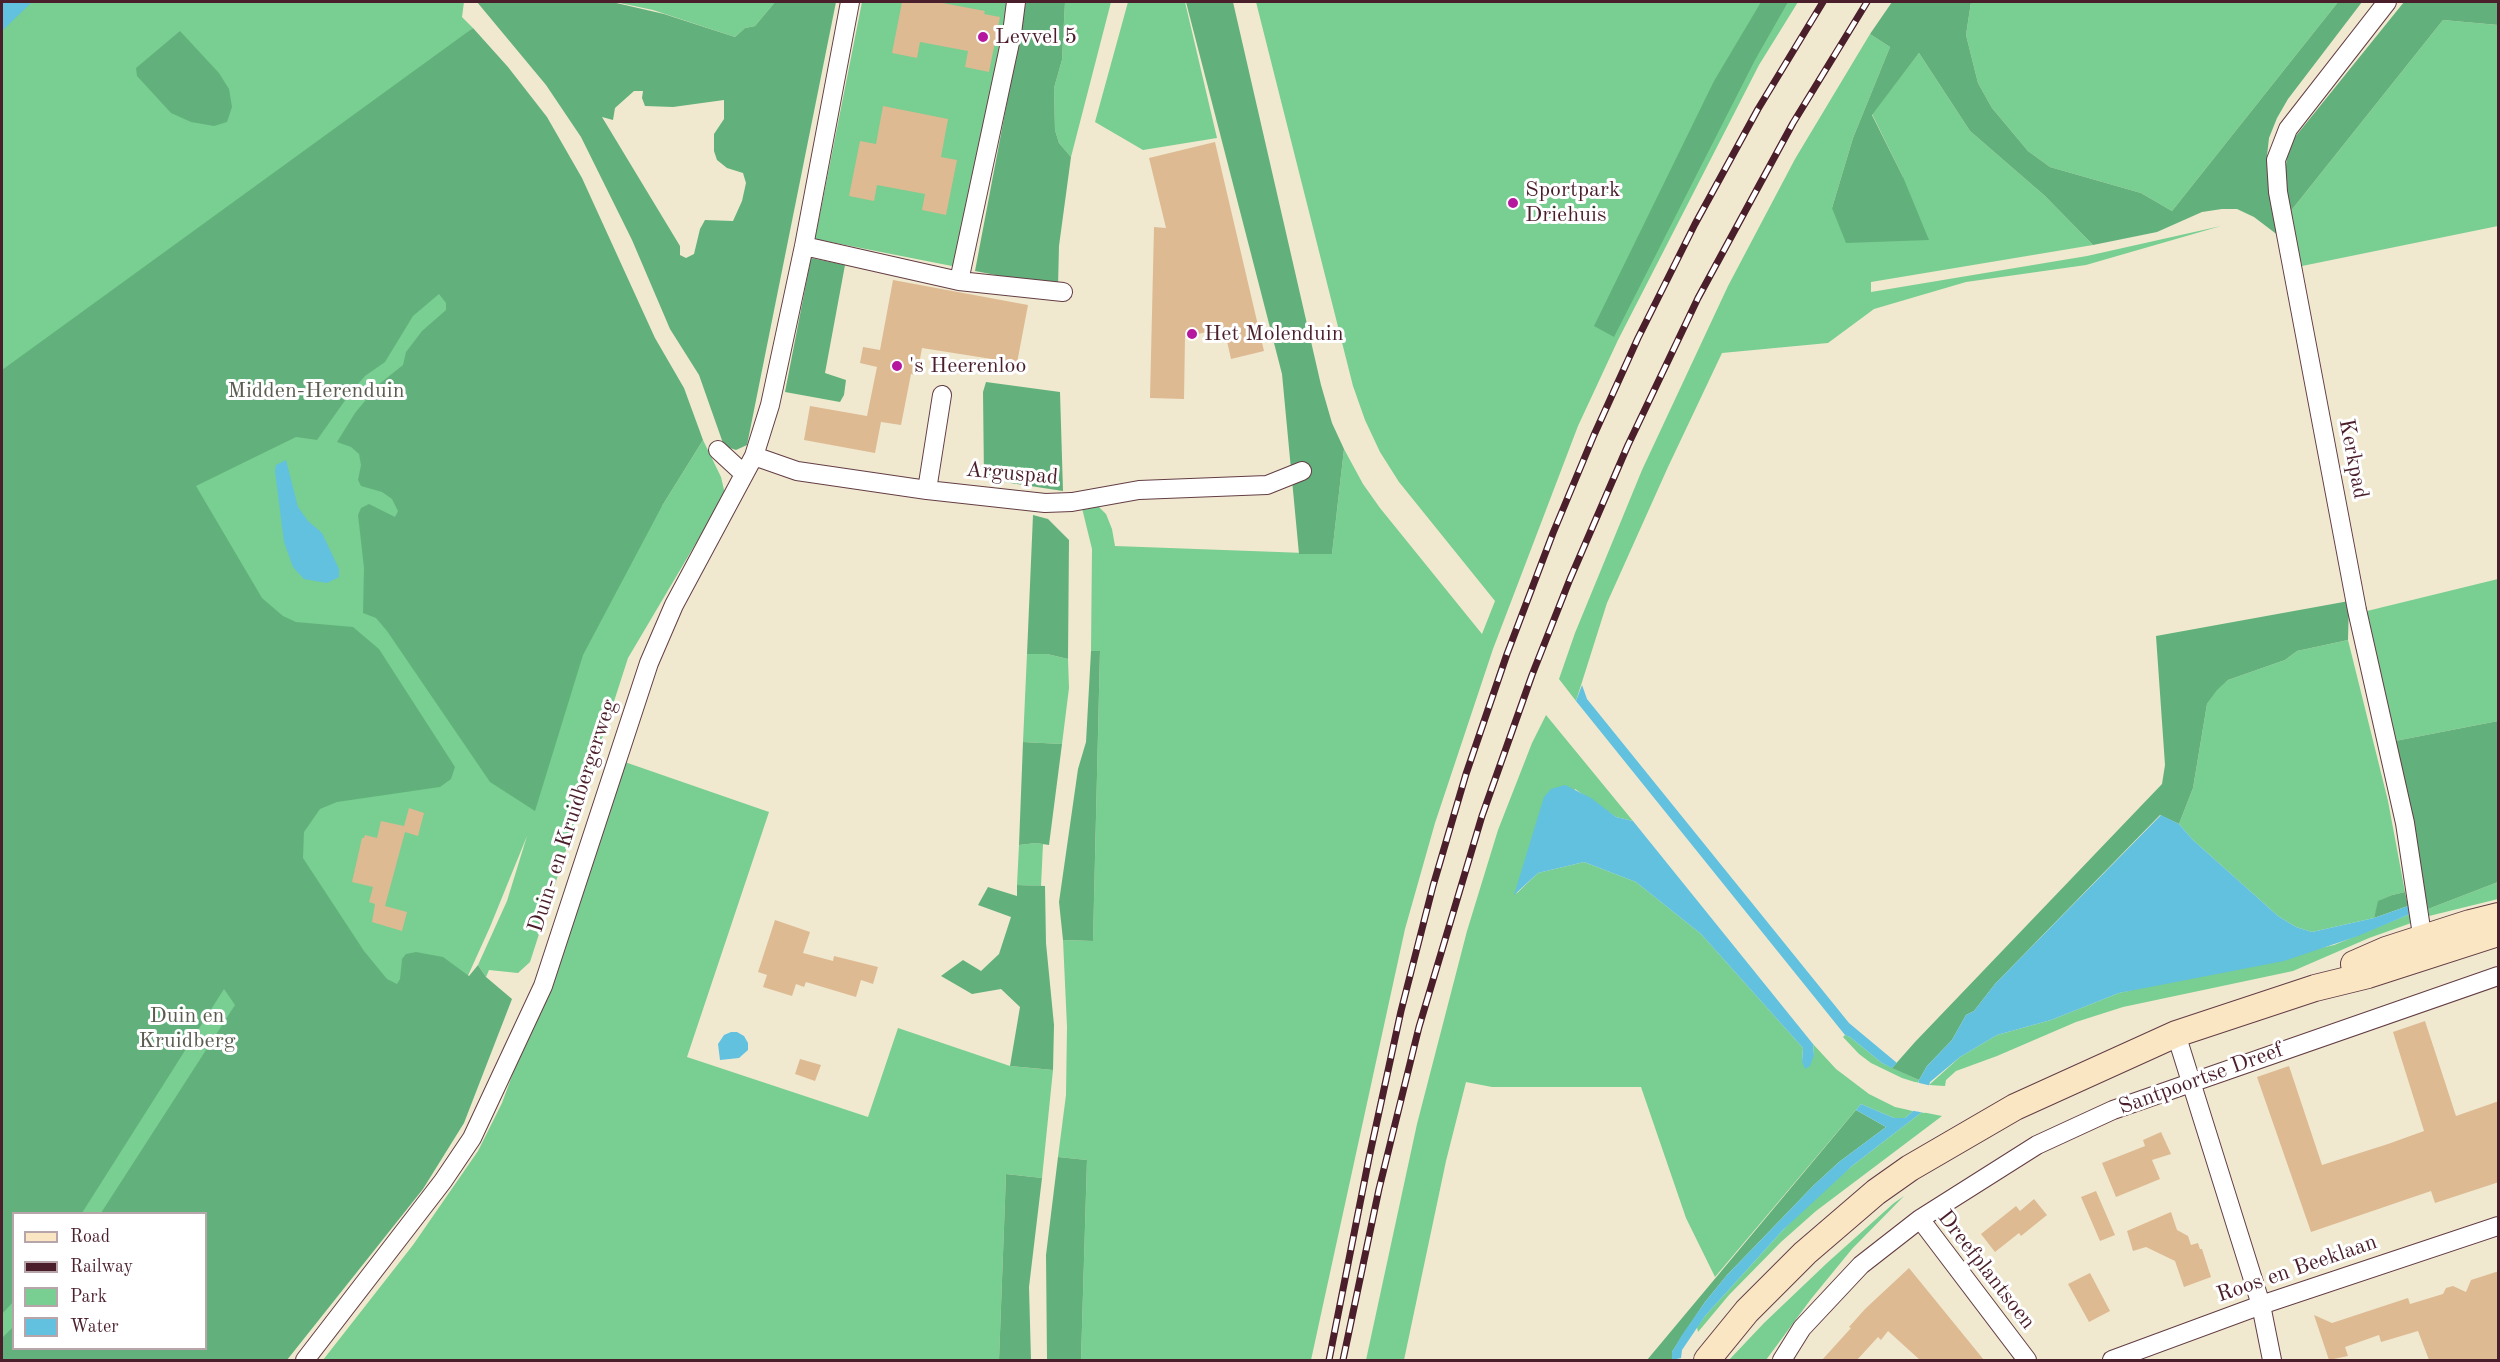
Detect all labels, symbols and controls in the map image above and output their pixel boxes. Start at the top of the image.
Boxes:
place label: Levvel 5 [995,24,1077,50]
marker: Levvel 5 [976,30,990,44]
place label: Sportpark Driehuis [1525,177,1620,228]
marker: Sportpark Driehuis [1506,196,1520,210]
place label: Het Molenduin [1204,321,1344,347]
marker: Het Molenduin [1185,327,1199,341]
place label: 's Heerenloo [909,353,1026,379]
marker: 's Heerenloo [890,359,904,373]
park label: Midden-Herenduin [227,378,405,404]
street label: Kerkpad [2332,417,2374,501]
street label: Arguspad [965,457,1059,491]
street label: Duin- en Kruidbergerweg [523,696,623,936]
park label: Duin en Kruidberg [138,1003,236,1054]
street label: Santpoortse Dreef [2115,1037,2287,1121]
street label: Dreefplantsoen [1931,1205,2041,1335]
legend [12,1212,207,1350]
text: Road [70,1228,110,1246]
street label: Roos en Beeklaan [2213,1229,2381,1309]
text: Railway [70,1258,133,1276]
text: Park [70,1288,107,1306]
text: Water [70,1318,119,1336]

